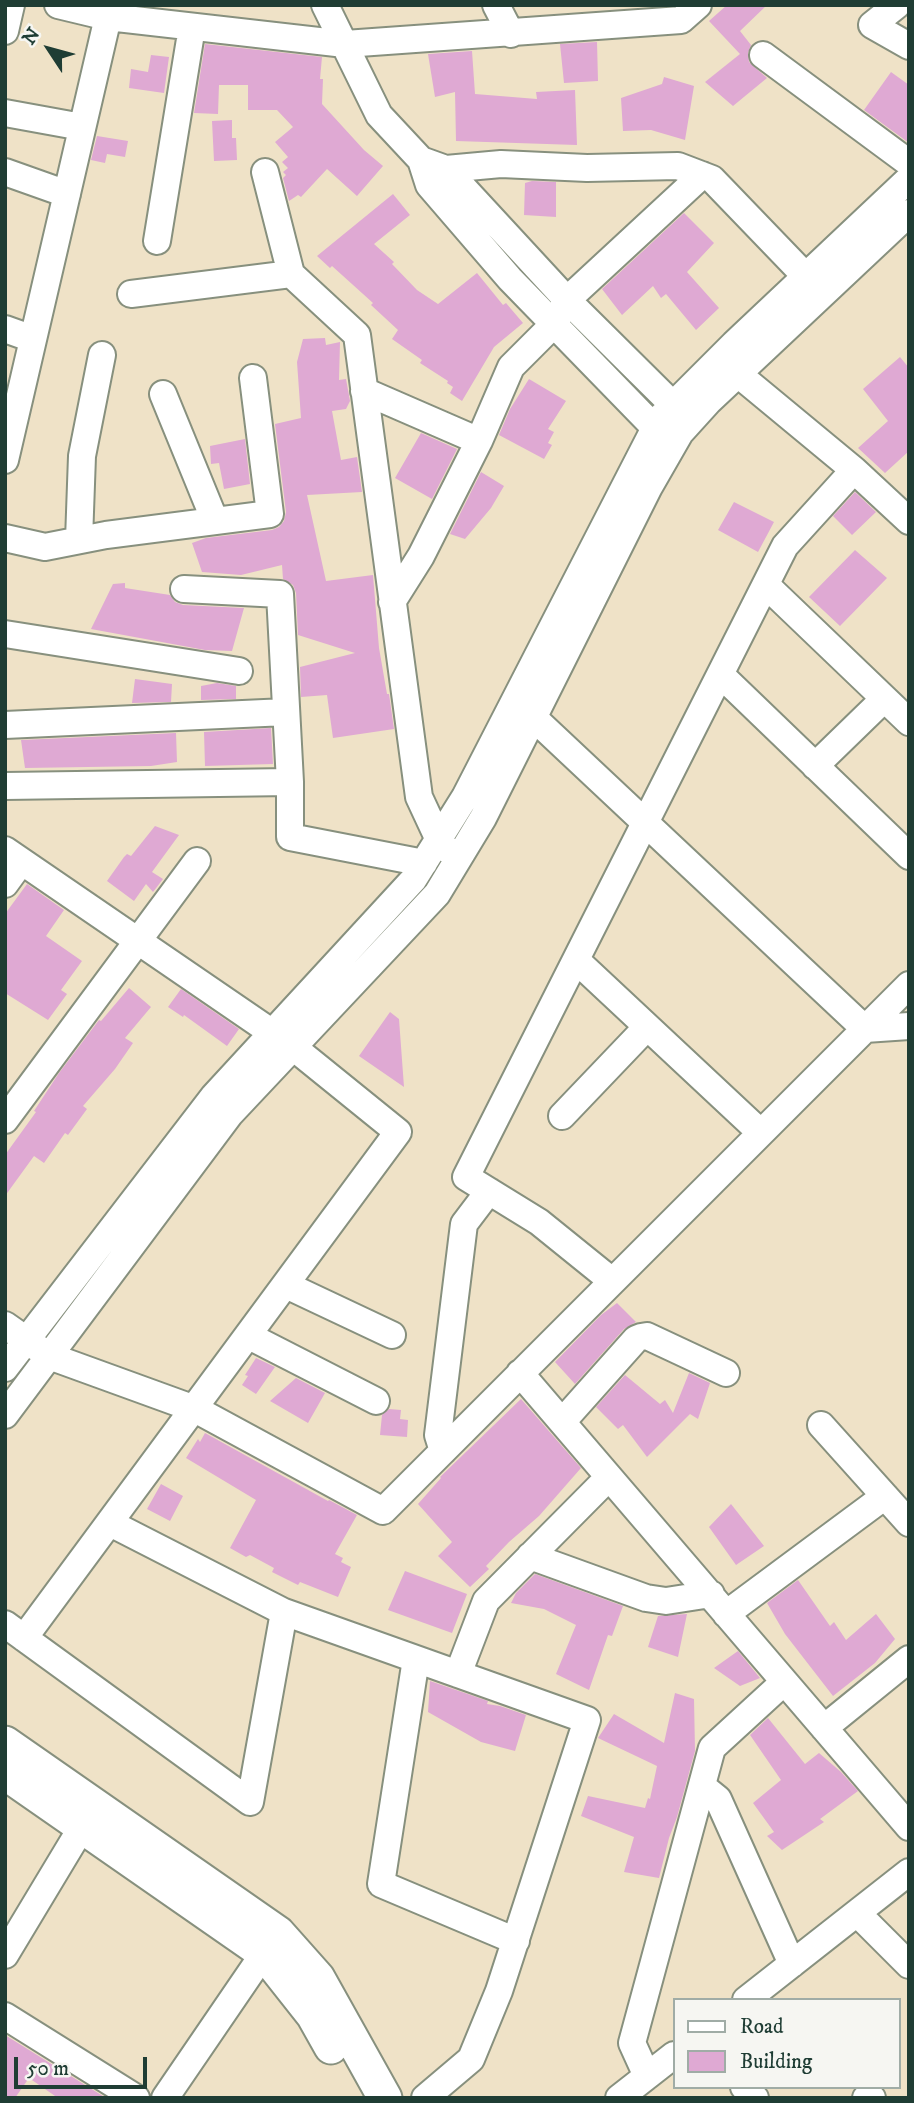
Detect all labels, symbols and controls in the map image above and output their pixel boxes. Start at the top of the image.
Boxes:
north arrow [14,14,84,84]
text: N [18,23,45,49]
legend [673,1998,900,2089]
text: Road [740,2014,784,2040]
scale bar [18,2044,150,2088]
text: Building [740,2049,812,2075]
text: 50 m [27,2056,69,2082]

